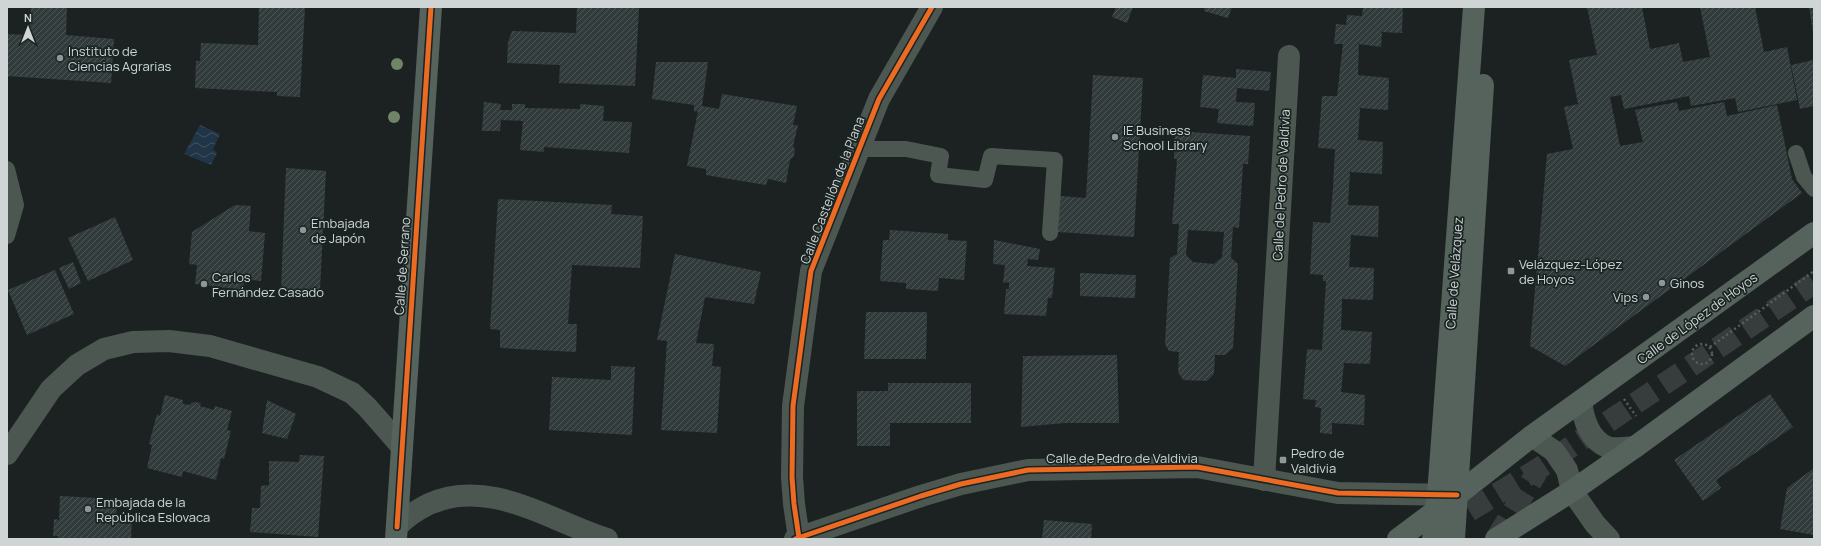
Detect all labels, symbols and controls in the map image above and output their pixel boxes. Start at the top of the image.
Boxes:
north arrow [8,8,48,48]
text: N [24,10,32,25]
place label: Instituto de Ciencias Agrarias [68,42,172,75]
marker: Instituto de Ciencias Agrarias [55,53,65,63]
street label: Calle de Pedro de Valdivia [1268,109,1294,261]
street label: Calle Castellón de la Plana [796,114,868,266]
place label: IE Business School Library [1123,121,1208,154]
marker: IE Business School Library [1110,132,1120,142]
place label: Embajada de Japón [311,214,370,247]
street label: Calle de Serrano [390,216,414,316]
street label: Calle de Velázquez [1441,216,1467,329]
marker: Embajada de Japón [298,225,308,235]
place label: Velázquez-López de Hoyos [1519,255,1622,288]
marker: Velázquez-López de Hoyos [1506,266,1516,276]
place label: Carlos Fernández Casado [212,268,324,301]
street label: Calle de López de Hoyos [1633,268,1761,368]
place label: Ginos [1670,274,1705,292]
marker: Ginos [1657,278,1667,288]
marker: Carlos Fernández Casado [199,279,209,289]
place label: Vips [1613,288,1638,306]
marker: Vips [1641,292,1651,302]
place label: Pedro de Valdivia [1291,444,1345,477]
street label: Calle de Pedro de Valdivia [1046,449,1198,467]
marker: Pedro de Valdivia [1278,455,1288,465]
place label: Embajada de la República Eslovaca [96,493,210,526]
marker: Embajada de la República Eslovaca [83,504,93,514]

